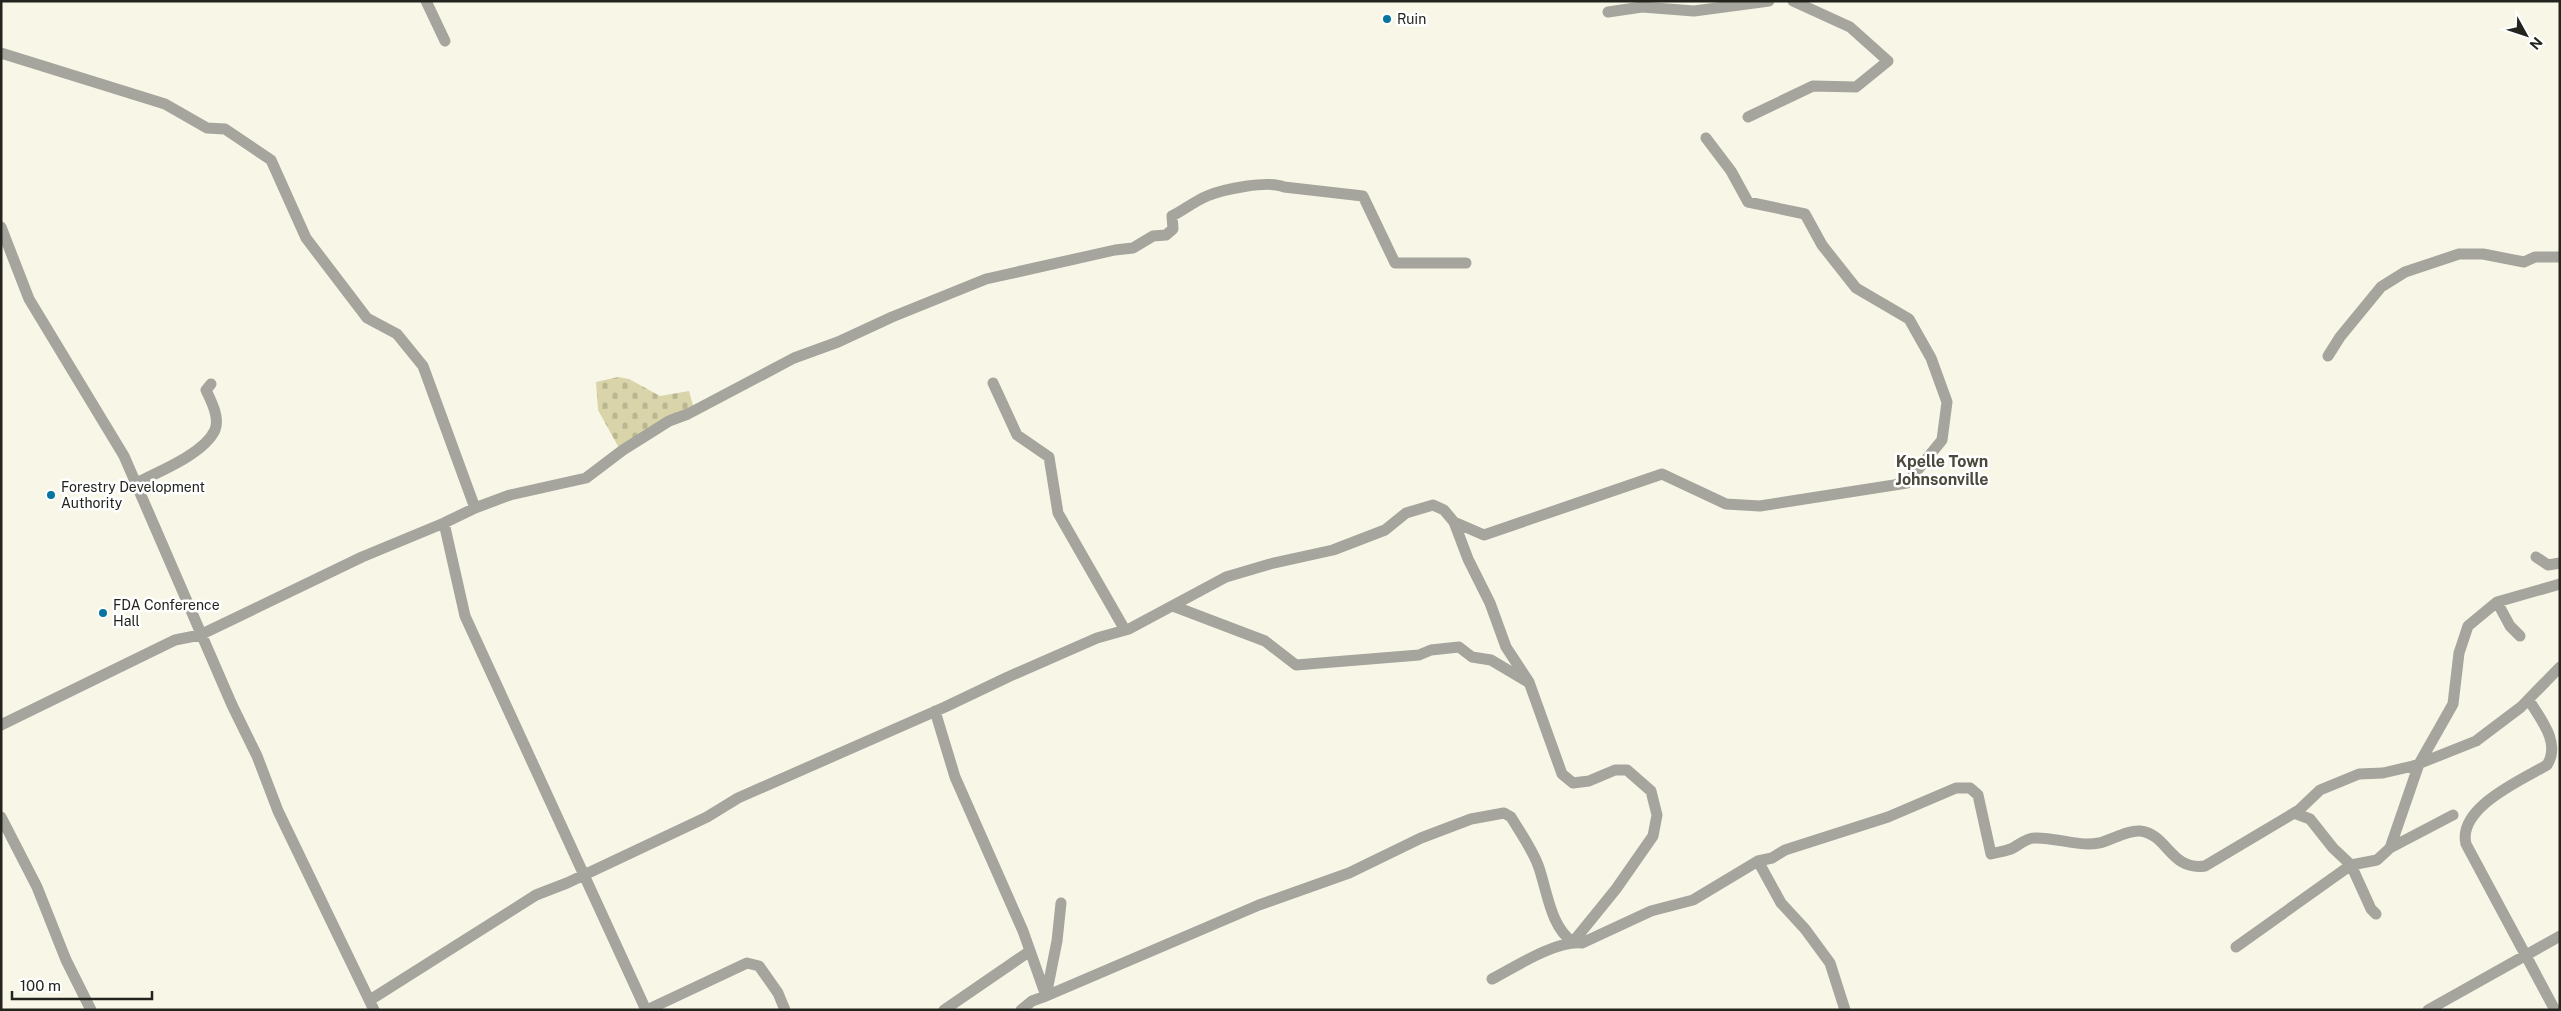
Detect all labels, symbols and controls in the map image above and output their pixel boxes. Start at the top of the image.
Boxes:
north arrow [2501,10,2551,60]
place label: Ruin [1397,11,1426,27]
marker: Ruin [1381,13,1393,25]
text: N [2526,34,2546,53]
district label: Kpelle Town Johnsonville [1895,452,1989,489]
place label: Forestry Development Authority [61,479,205,511]
marker: Forestry Development Authority [45,489,57,501]
place label: FDA Conference Hall [113,597,220,629]
marker: FDA Conference Hall [97,607,109,619]
scale bar [12,968,152,1000]
text: 100 m [20,977,61,994]

